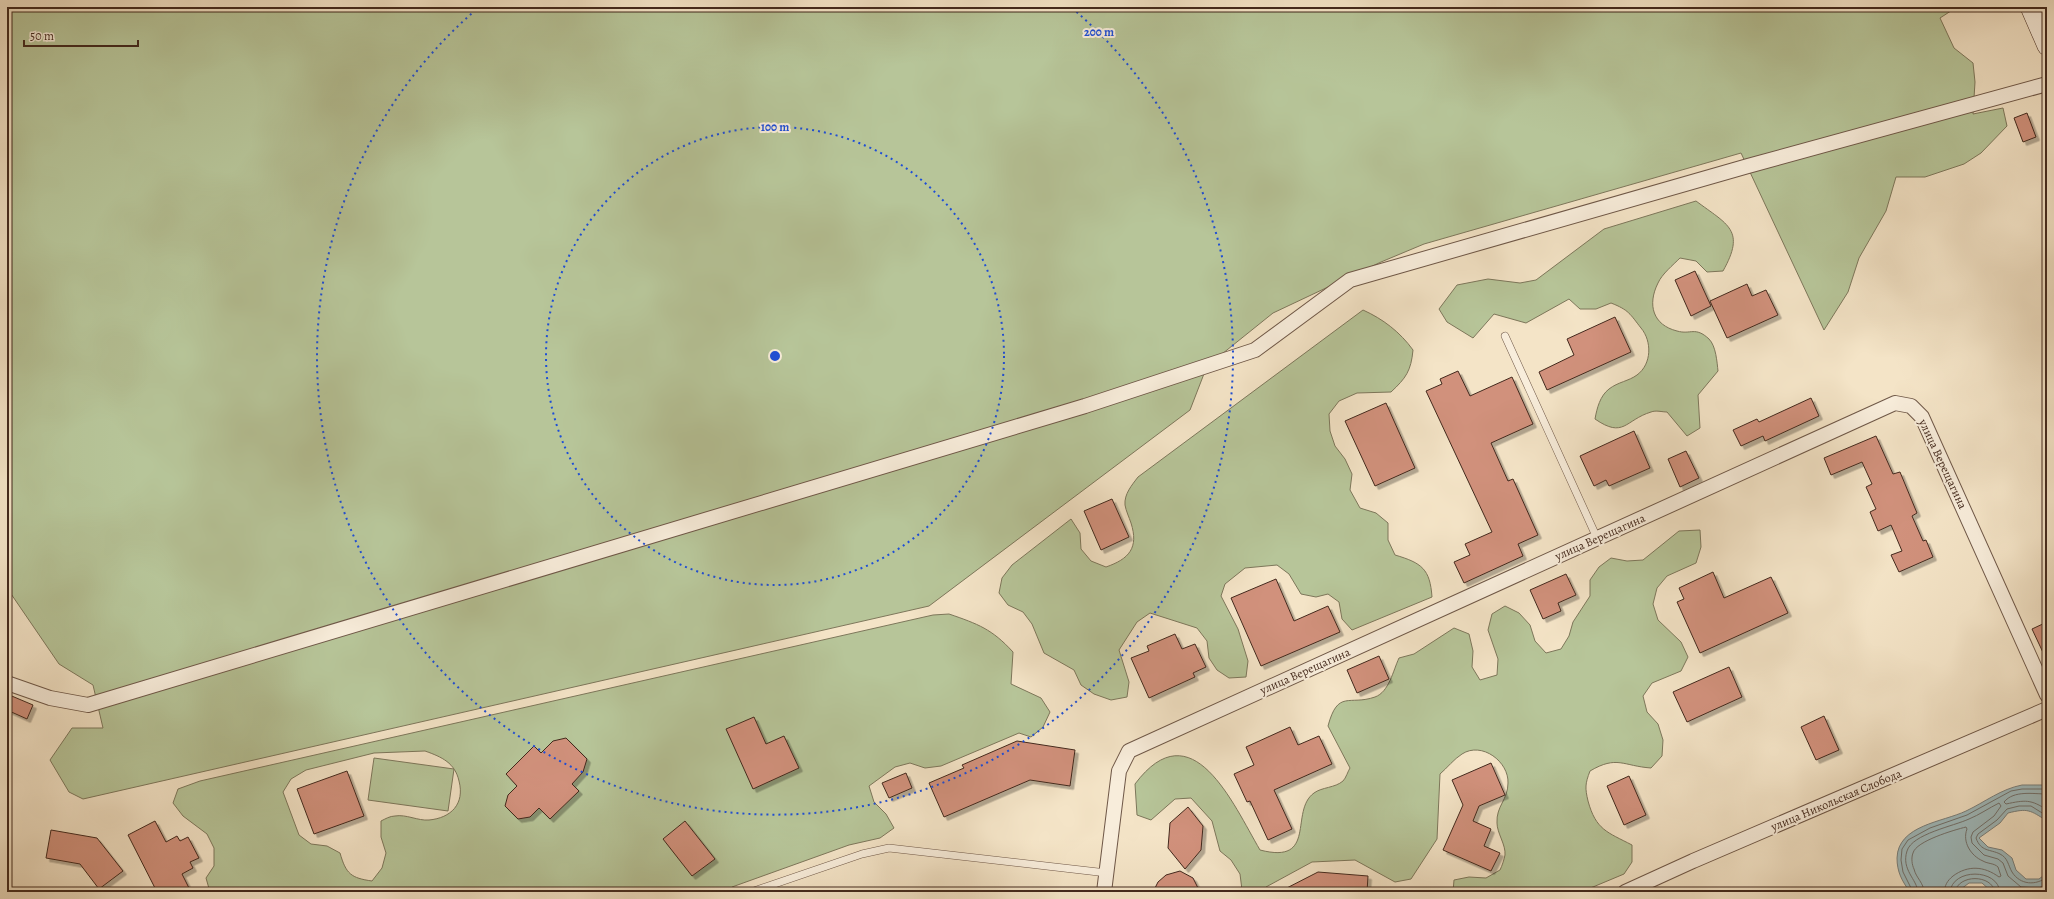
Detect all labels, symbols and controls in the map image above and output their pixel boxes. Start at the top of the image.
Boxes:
scale bar [24,22,138,48]
text: 200 m [1084,24,1114,40]
text: 50 m [30,28,54,44]
text: 100 m [761,119,789,135]
centre of rings [768,349,782,363]
street label: улица Верещагина [1915,416,1971,512]
street label: улица Верещагина [1551,510,1648,564]
street label: улица Верещагина [1256,644,1353,698]
street label: улица Никольская Слобода [1767,765,1904,835]

